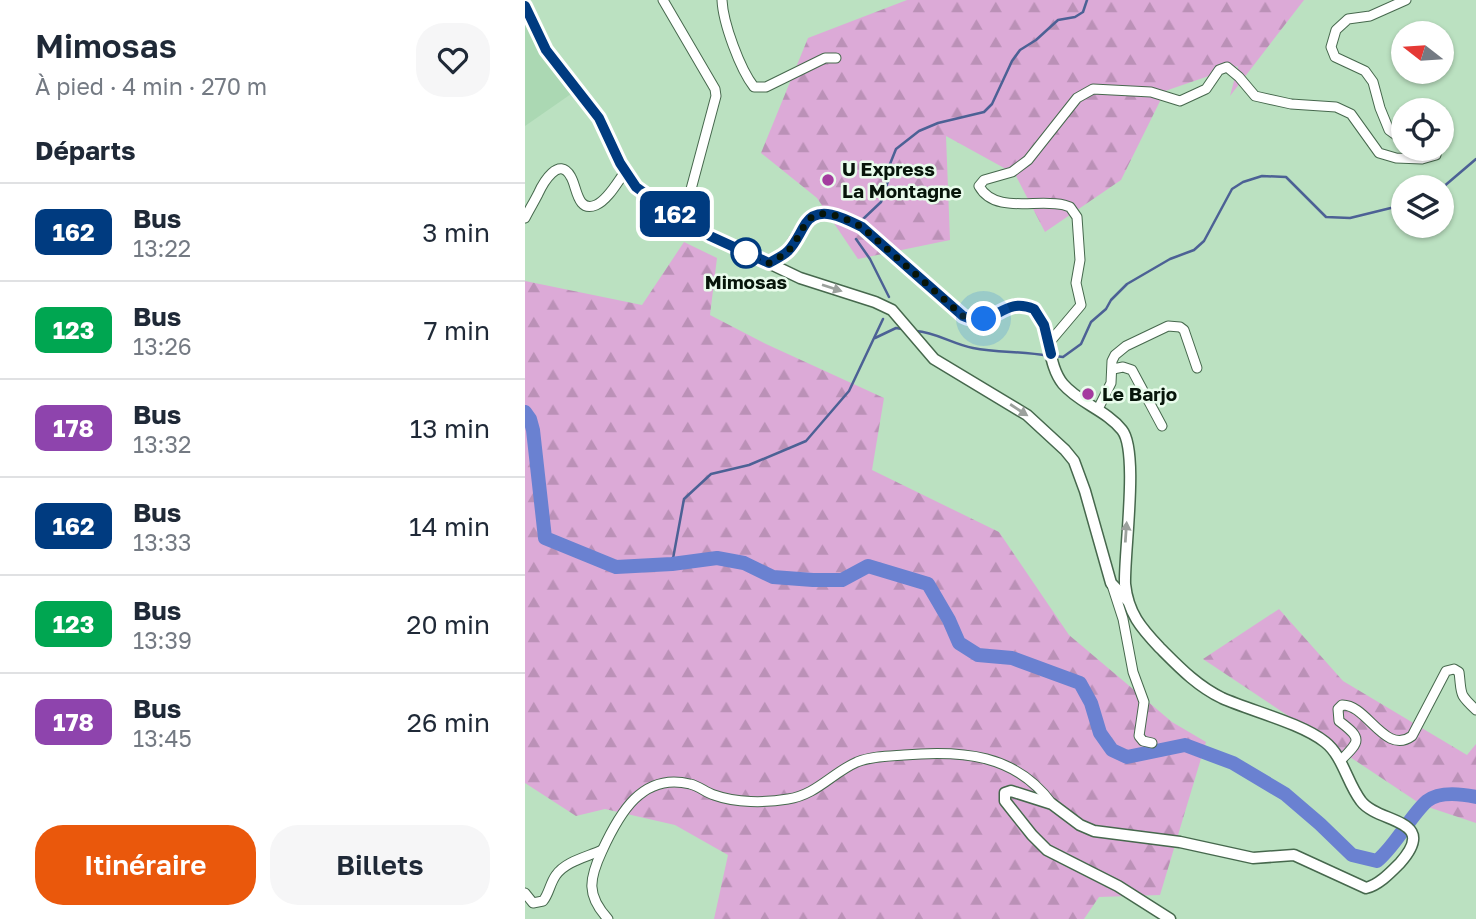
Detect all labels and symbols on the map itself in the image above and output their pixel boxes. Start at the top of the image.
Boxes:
north arrow [1391,21,1454,84]
place label: U Express La Montagne [842,157,962,202]
marker: U Express La Montagne [820,172,836,188]
line badge: 162 [635,191,715,237]
marker: Mimosas [731,238,761,268]
place label: Mimosas [705,270,788,293]
one-way arrow [822,283,843,294]
your location [966,301,1001,336]
place label: Le Barjo [1102,382,1177,405]
marker: Le Barjo [1080,386,1096,402]
one-way arrow [1009,404,1028,417]
one-way arrow [1121,521,1132,543]

